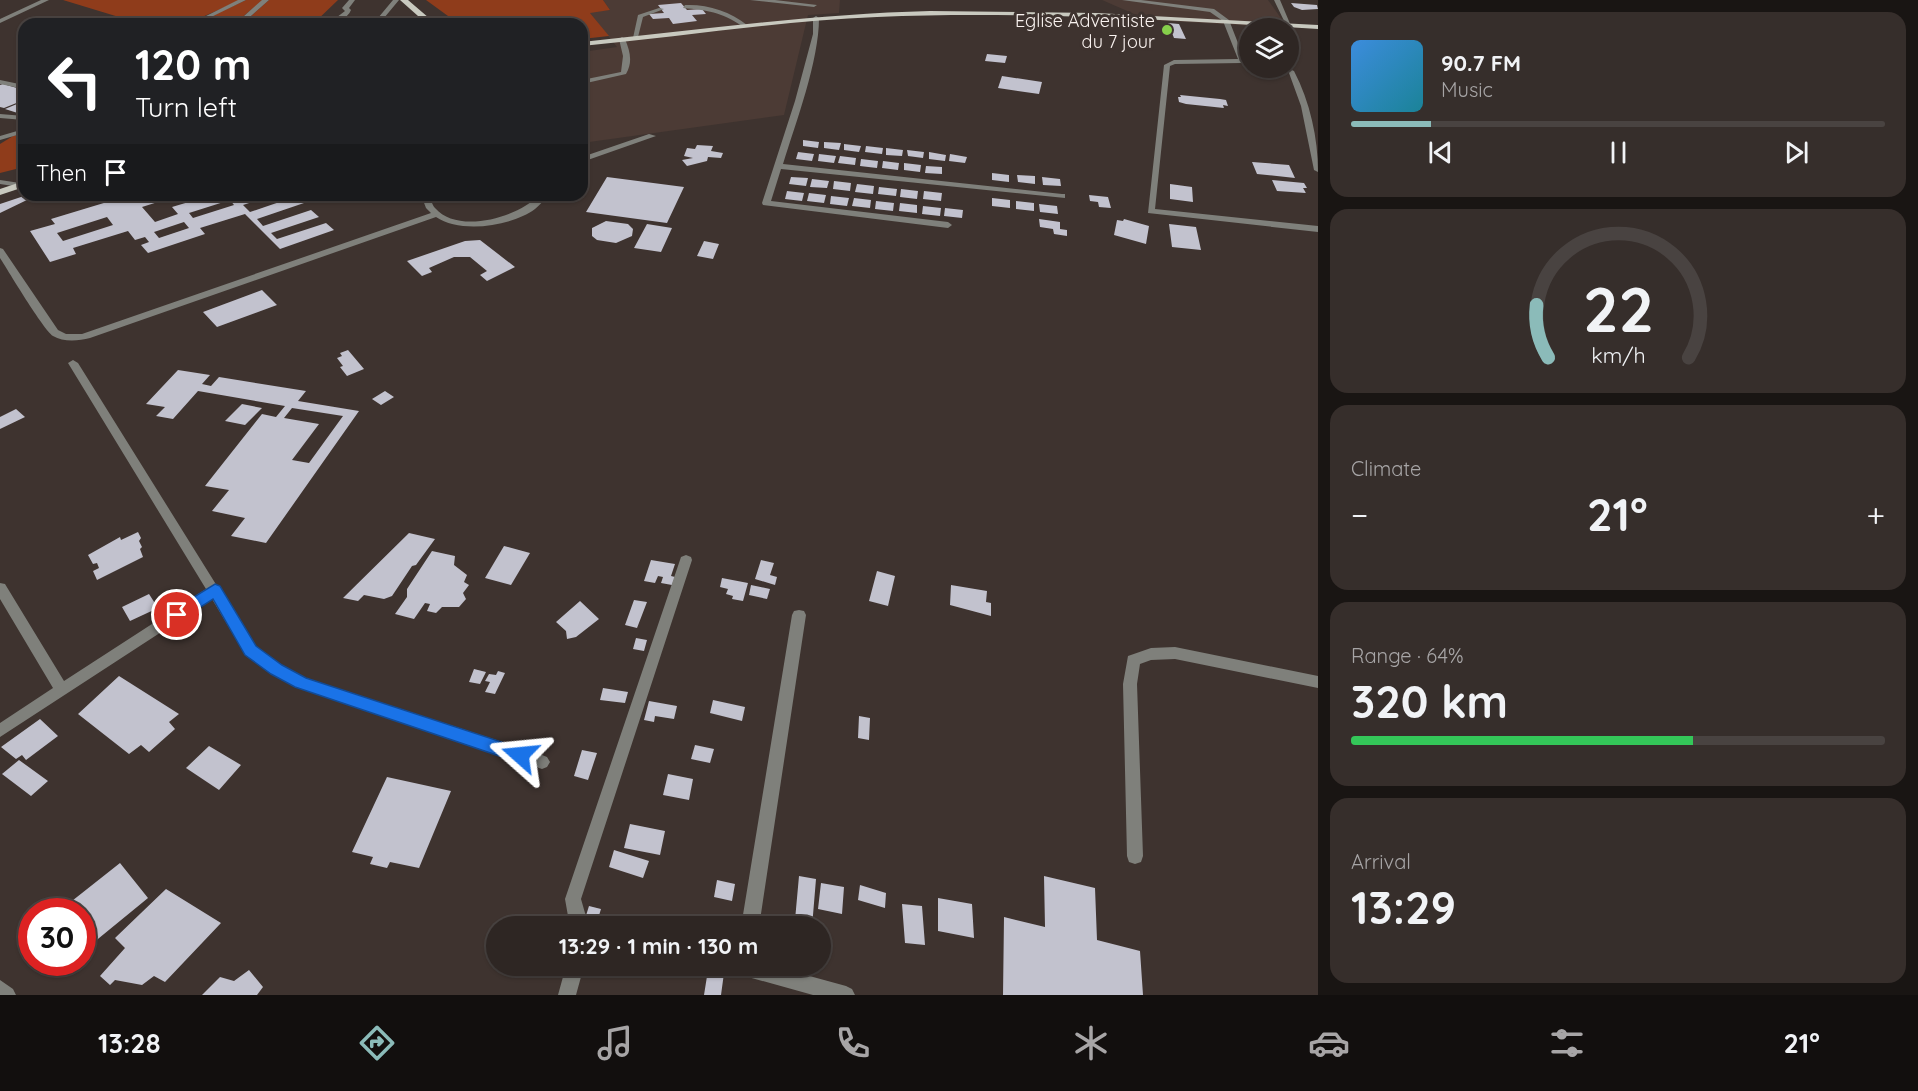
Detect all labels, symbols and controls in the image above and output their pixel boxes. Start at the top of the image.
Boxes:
place label: Eglise Adventiste du 7 jour [1015,9,1155,53]
map controls [1239,18,1299,78]
button: layers [1239,18,1299,78]
marker: Eglise Adventiste du 7 jour [1160,23,1174,37]
text: 120 m [135,38,252,91]
icon: left [36,42,114,120]
text: 90.7 FM [1441,49,1521,77]
text: Music [1441,77,1493,102]
text: Turn left [135,90,237,124]
icon: previous [1424,136,1457,169]
icon: pause [1602,136,1635,169]
icon: next [1780,136,1813,169]
icon: arrive [99,156,132,189]
text: Then [36,159,87,187]
text: 22 [1582,270,1654,348]
text: km/h [1591,342,1645,368]
text: Climate [1351,456,1421,481]
text: 21° [1587,486,1648,542]
text: − [1351,494,1368,535]
text: + [1866,494,1885,535]
pin [151,589,202,640]
icon: arrive [160,598,193,631]
text: Range · 64% [1351,643,1463,668]
text: 320 km [1351,673,1508,729]
position arrow [488,723,552,787]
text: Arrival [1351,849,1411,874]
text: 13:29 [1351,879,1456,935]
speed limit sign: 30 [18,898,96,976]
text: 13:29 · 1 min · 130 m [559,932,758,960]
icon: directions [356,1022,398,1064]
icon: music [594,1022,636,1064]
icon: phone [832,1022,874,1064]
icon: climate [1070,1022,1112,1064]
icon: car [1308,1022,1350,1064]
icon: filters [1546,1022,1588,1064]
text: 13:28 [98,1026,160,1060]
text: 21° [1783,1026,1820,1060]

